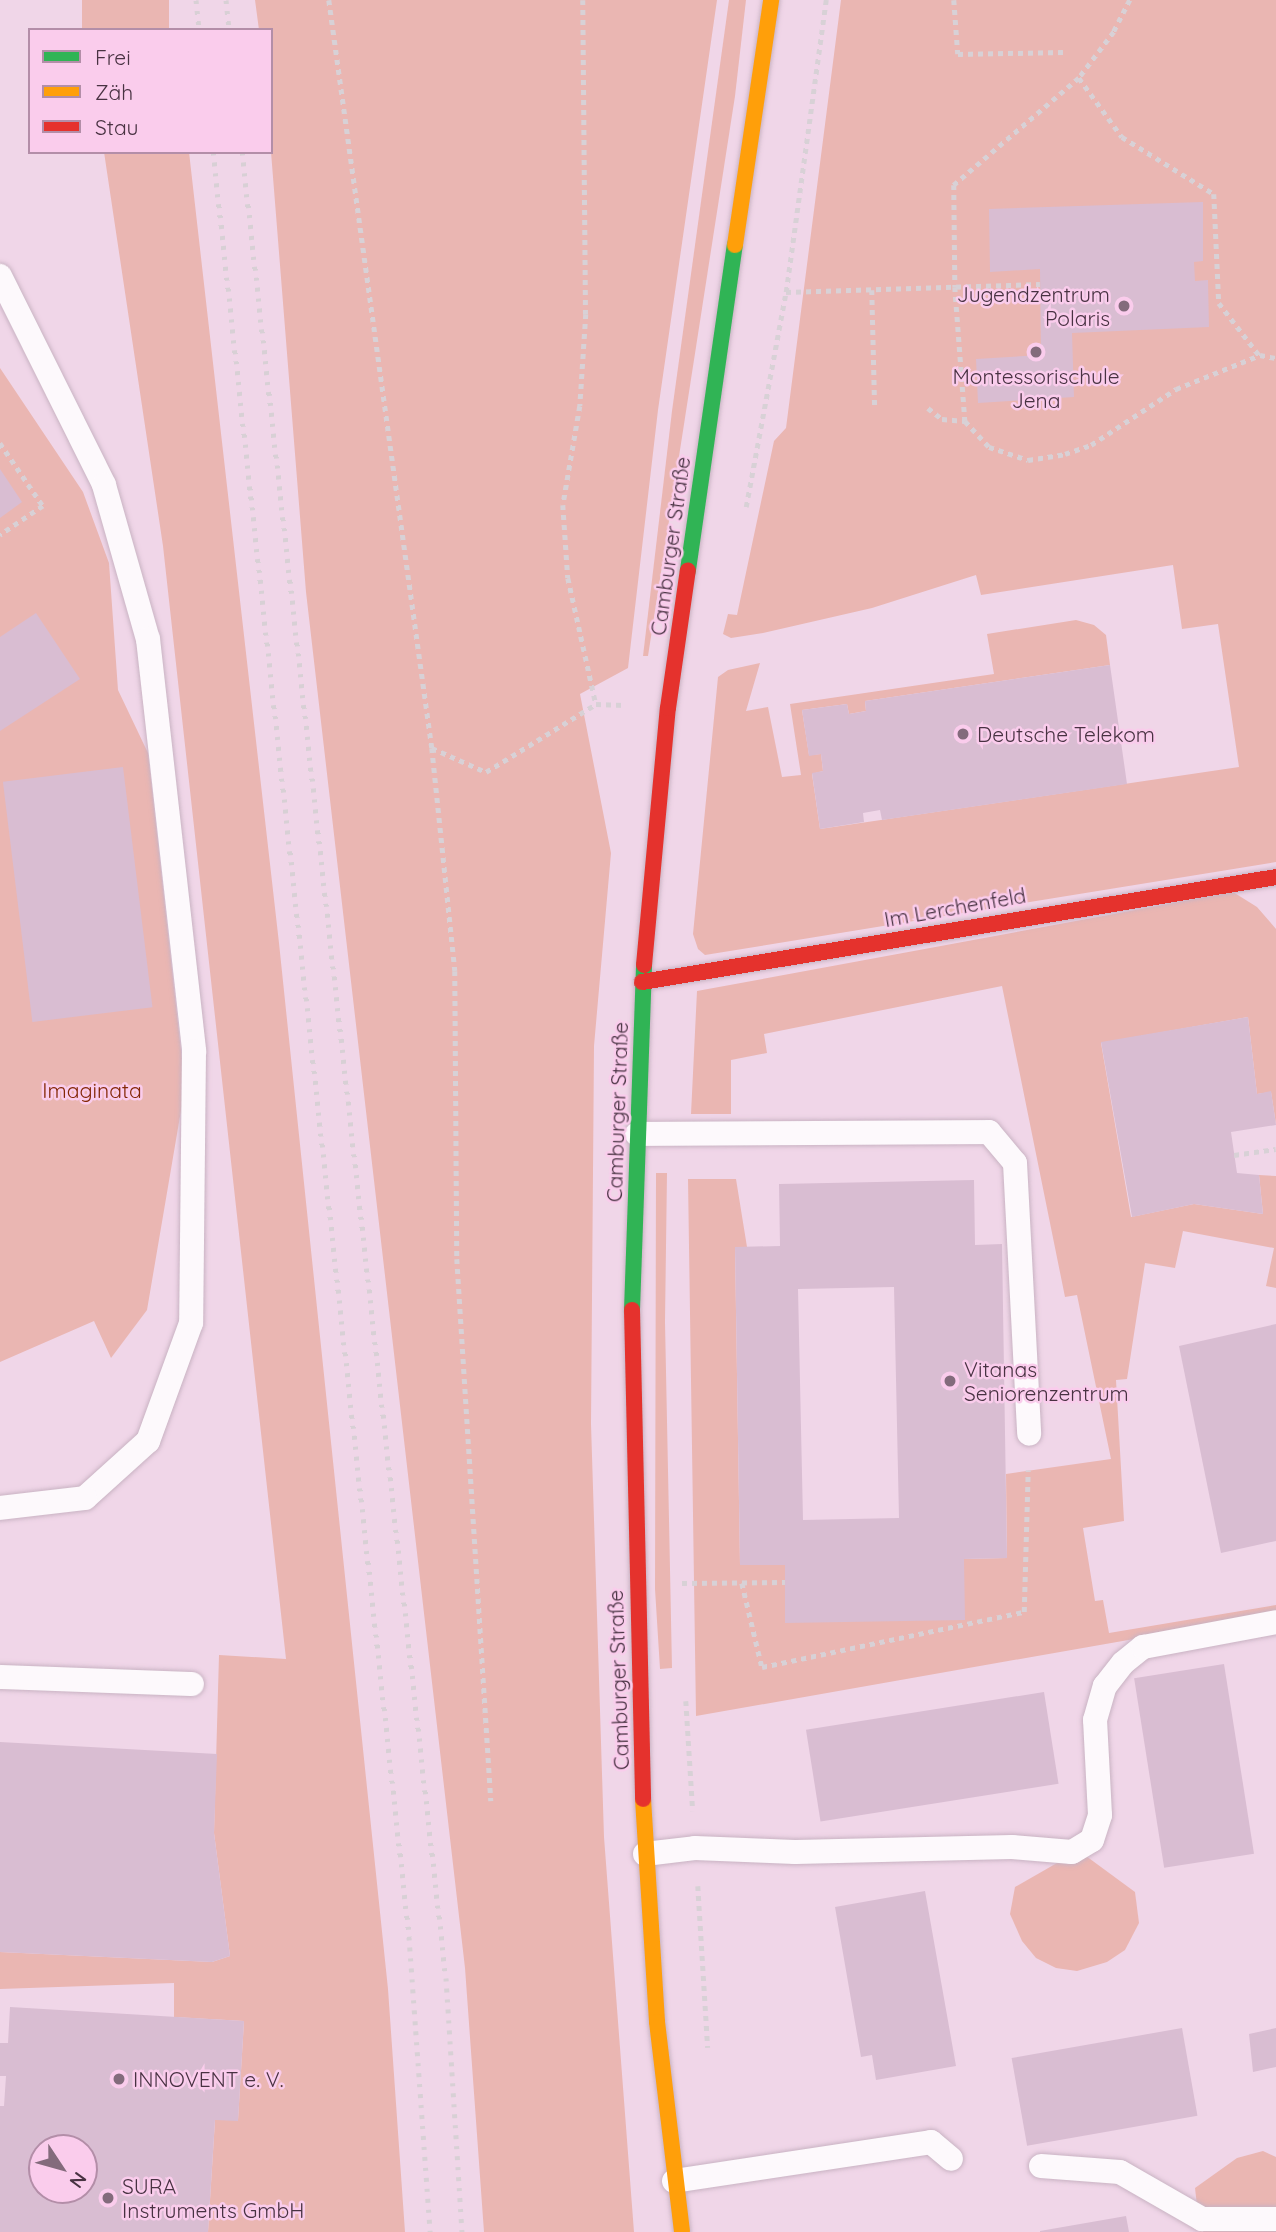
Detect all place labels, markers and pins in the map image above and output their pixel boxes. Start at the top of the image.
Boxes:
place label: Jugendzentrum Polaris [957,281,1110,331]
marker: Jugendzentrum Polaris [1116,298,1132,314]
marker: Montessorischule Jena [1028,344,1044,360]
place label: Montessorischule Jena [952,363,1120,413]
place label: Deutsche Telekom [977,721,1155,747]
marker: Deutsche Telekom [955,726,971,742]
place label: Vitanas Seniorenzentrum [964,1356,1129,1406]
marker: Vitanas Seniorenzentrum [942,1373,958,1389]
place label: INNOVENT e. V. [133,2066,283,2092]
marker: INNOVENT e. V. [111,2071,127,2087]
place label: SURA Instruments GmbH [122,2173,304,2223]
marker: SURA Instruments GmbH [100,2190,116,2206]

